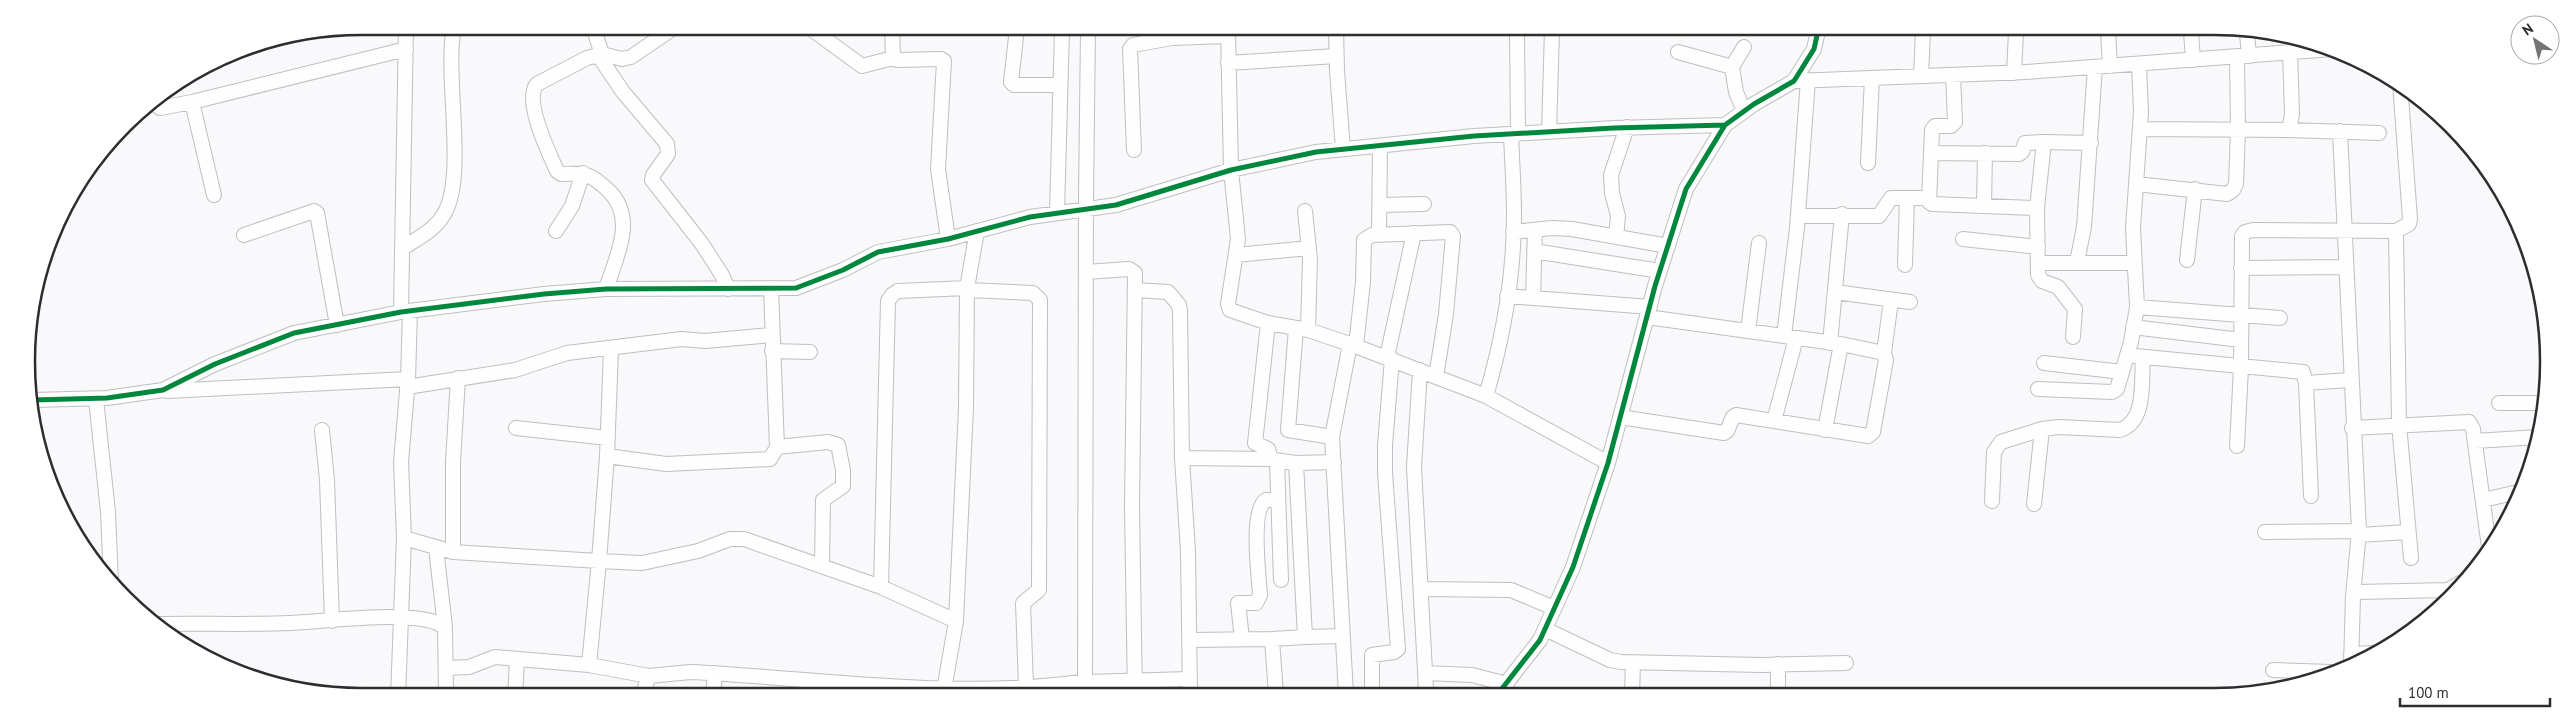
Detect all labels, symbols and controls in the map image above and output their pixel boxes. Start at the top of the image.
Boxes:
north arrow [2510,15,2560,65]
text: N [2519,19,2536,39]
scale bar [2400,676,2550,708]
text: 100 m [2408,683,2449,702]

